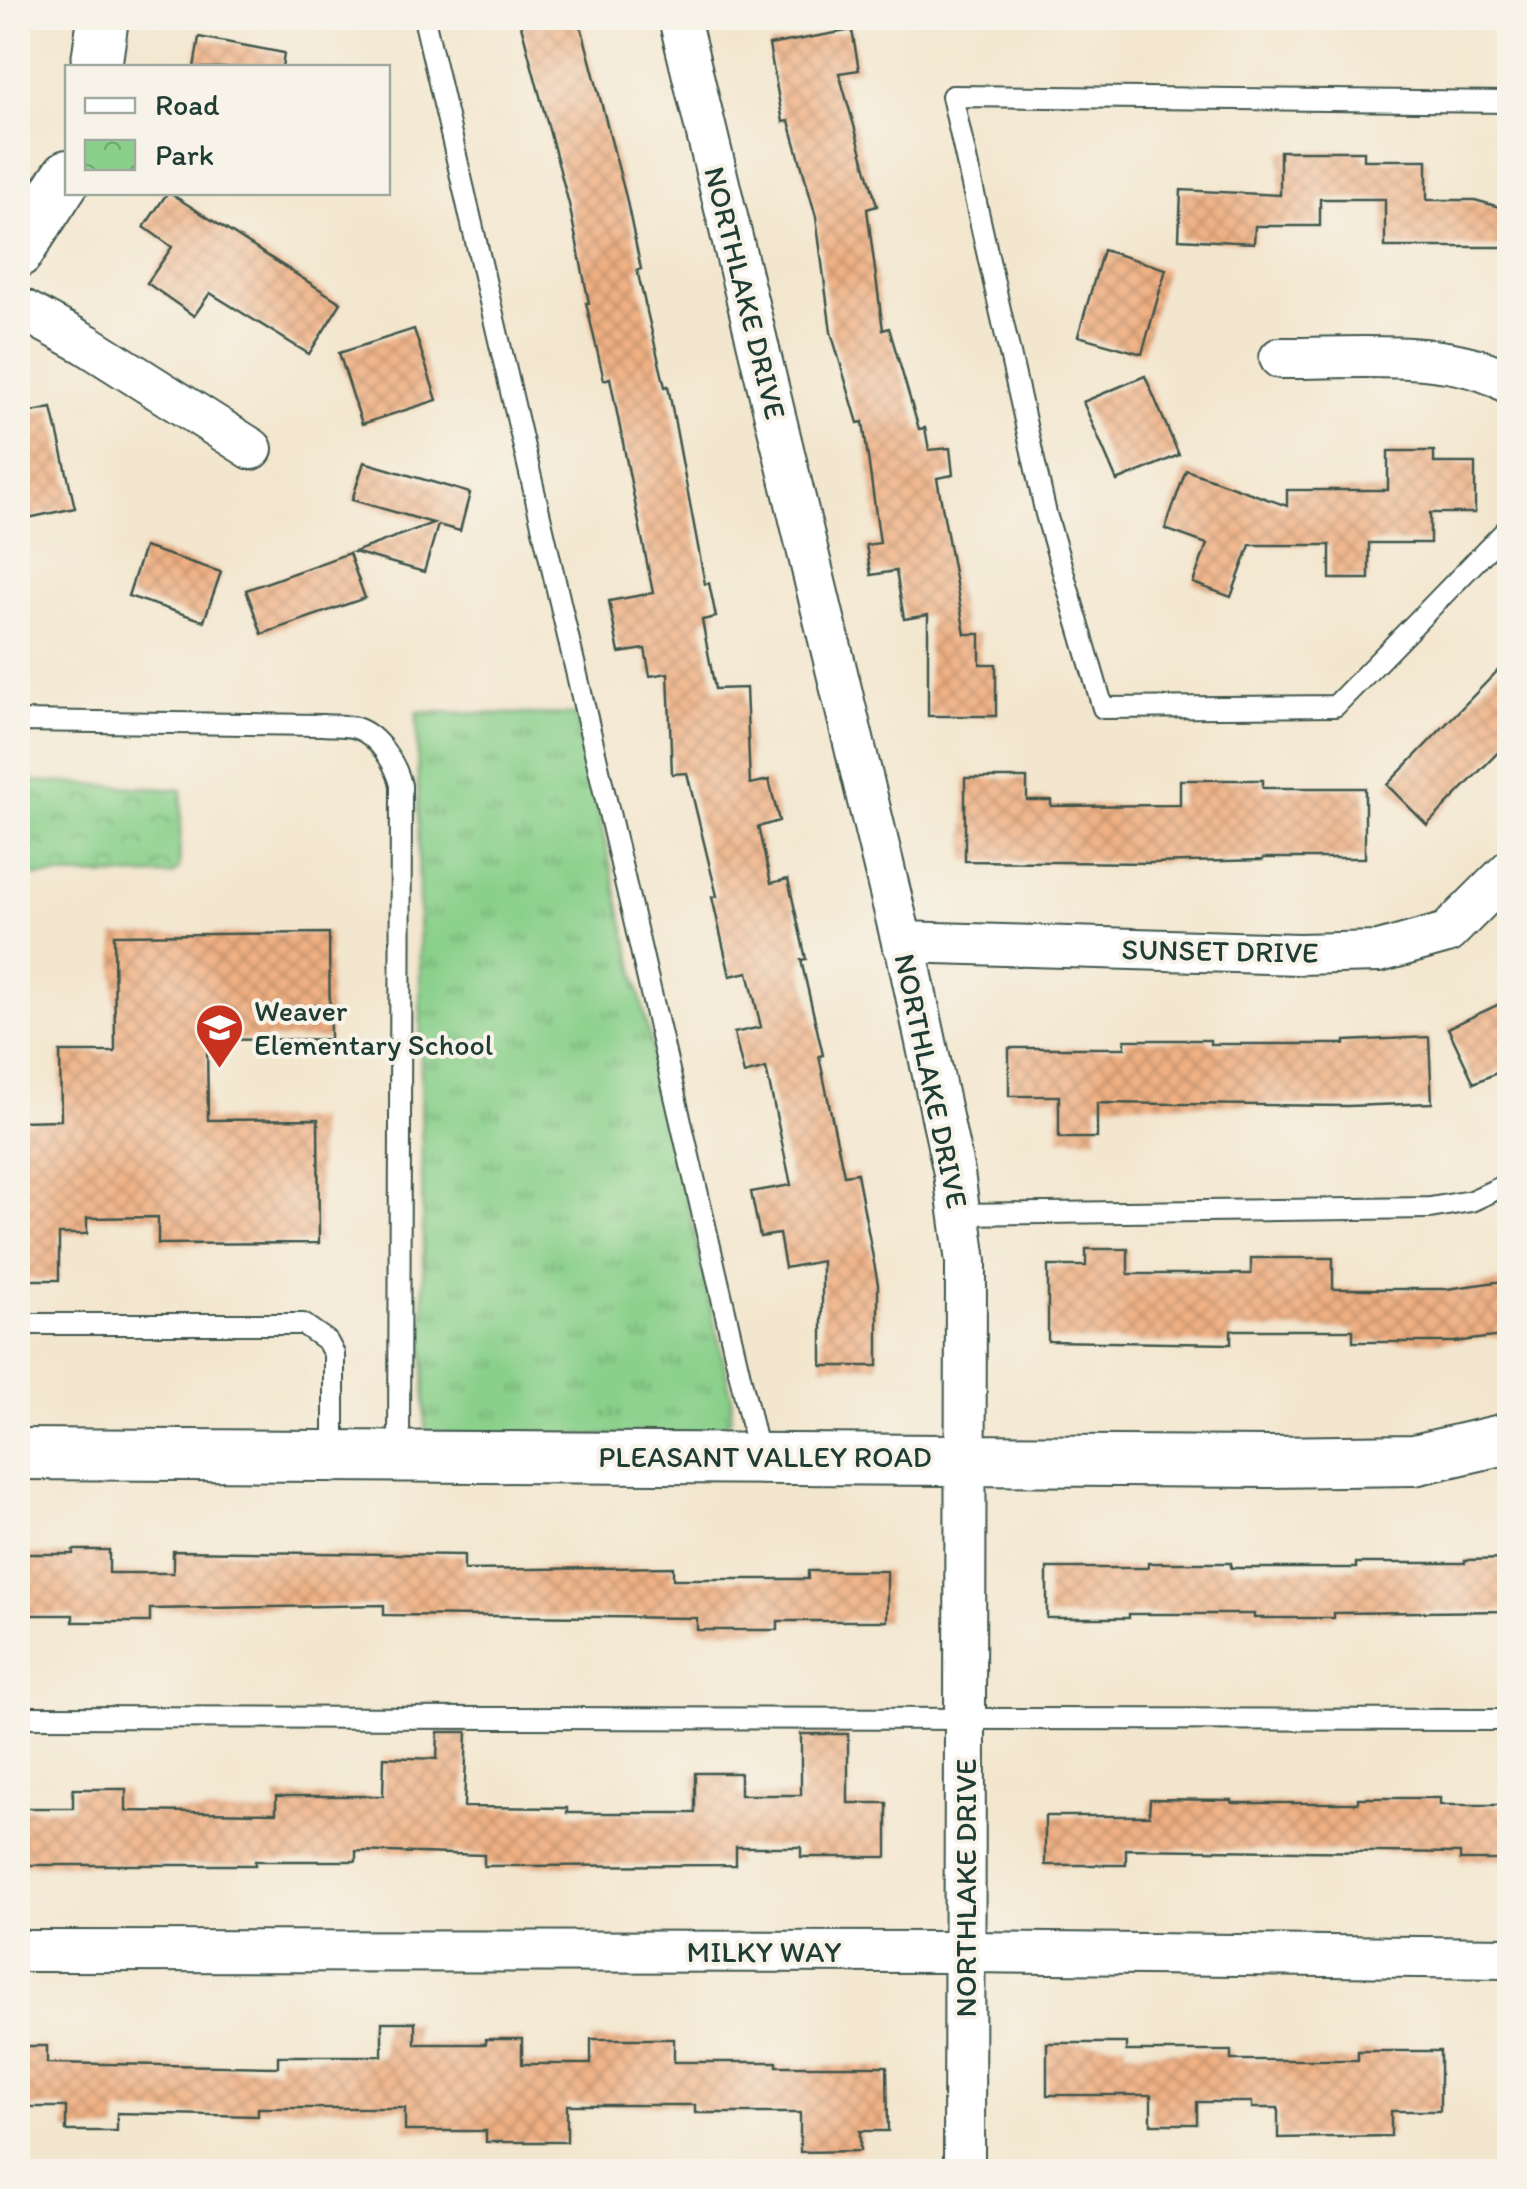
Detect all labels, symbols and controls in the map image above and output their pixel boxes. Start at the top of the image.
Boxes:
legend [65,65,390,195]
text: Road [155,86,220,123]
text: Park [155,136,214,173]
street label: NORTHLAKE DRIVE [696,163,795,423]
street label: SUNSET DRIVE [1121,930,1319,971]
street label: NORTHLAKE DRIVE [886,950,977,1212]
place label: Weaver Elementary School [254,992,494,1063]
school or university icon: Weaver Elementary School [193,1002,245,1070]
street label: PLEASANT VALLEY ROAD [598,1438,932,1475]
street label: NORTHLAKE DRIVE [947,1758,984,2018]
street label: MILKY WAY [687,1933,841,1970]

